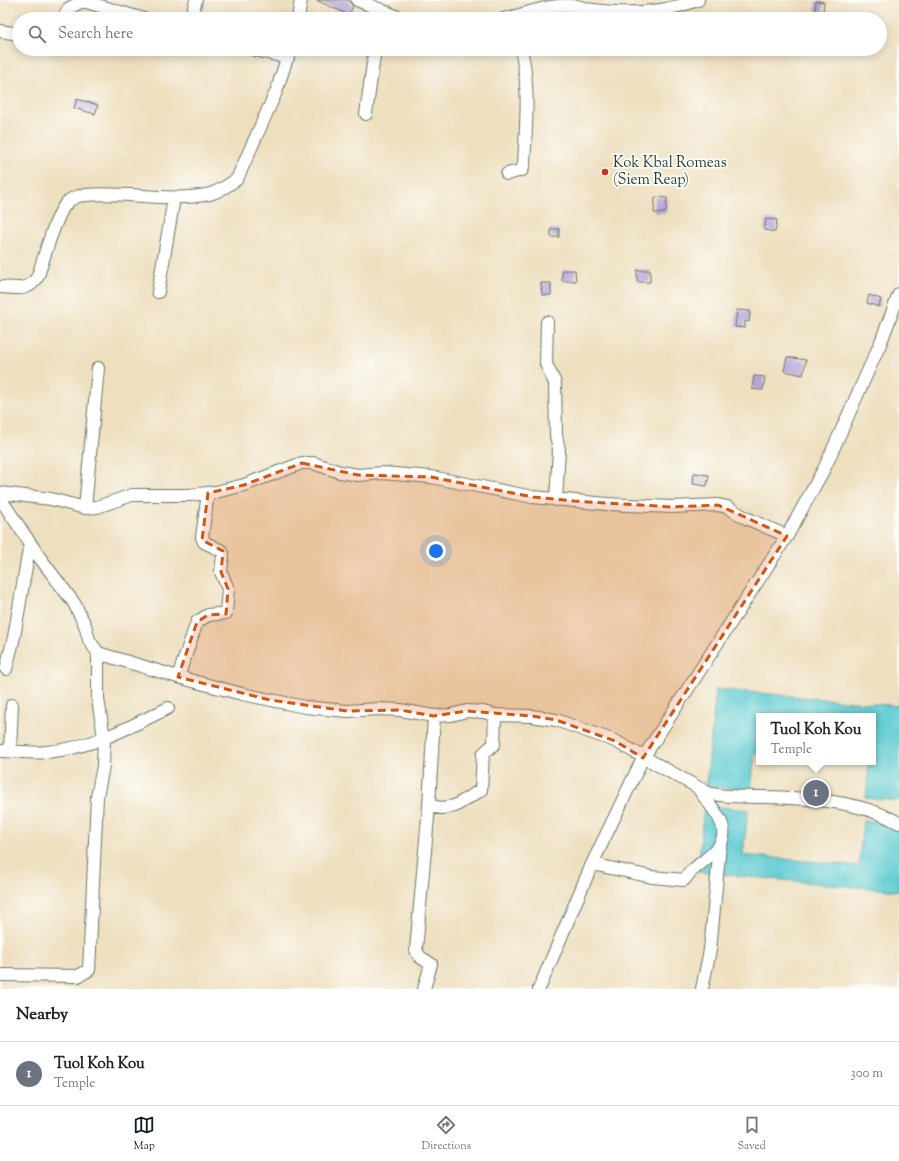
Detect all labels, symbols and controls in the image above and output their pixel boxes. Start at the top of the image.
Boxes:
search box [12,12,887,56]
icon: search [26,23,48,45]
text: Search here [58,24,133,45]
place label: Kok Kbal Romeas (Siem Reap) [613,153,727,191]
marker: Kok Kbal Romeas (Siem Reap) [600,167,610,177]
your location [426,541,446,561]
popup [756,713,876,765]
text: Tuol Koh Kou [771,720,861,741]
text: Temple [771,741,812,759]
pin: 1 [803,778,829,808]
text: Nearby [16,1003,68,1027]
text: Tuol Koh Kou [54,1054,145,1075]
text: 1 [27,1065,31,1083]
text: 300 m [851,1065,883,1083]
text: Temple [54,1075,95,1093]
tab: Map [133,1114,155,1154]
tab: Directions [422,1114,471,1154]
tab: Saved [738,1114,766,1154]

